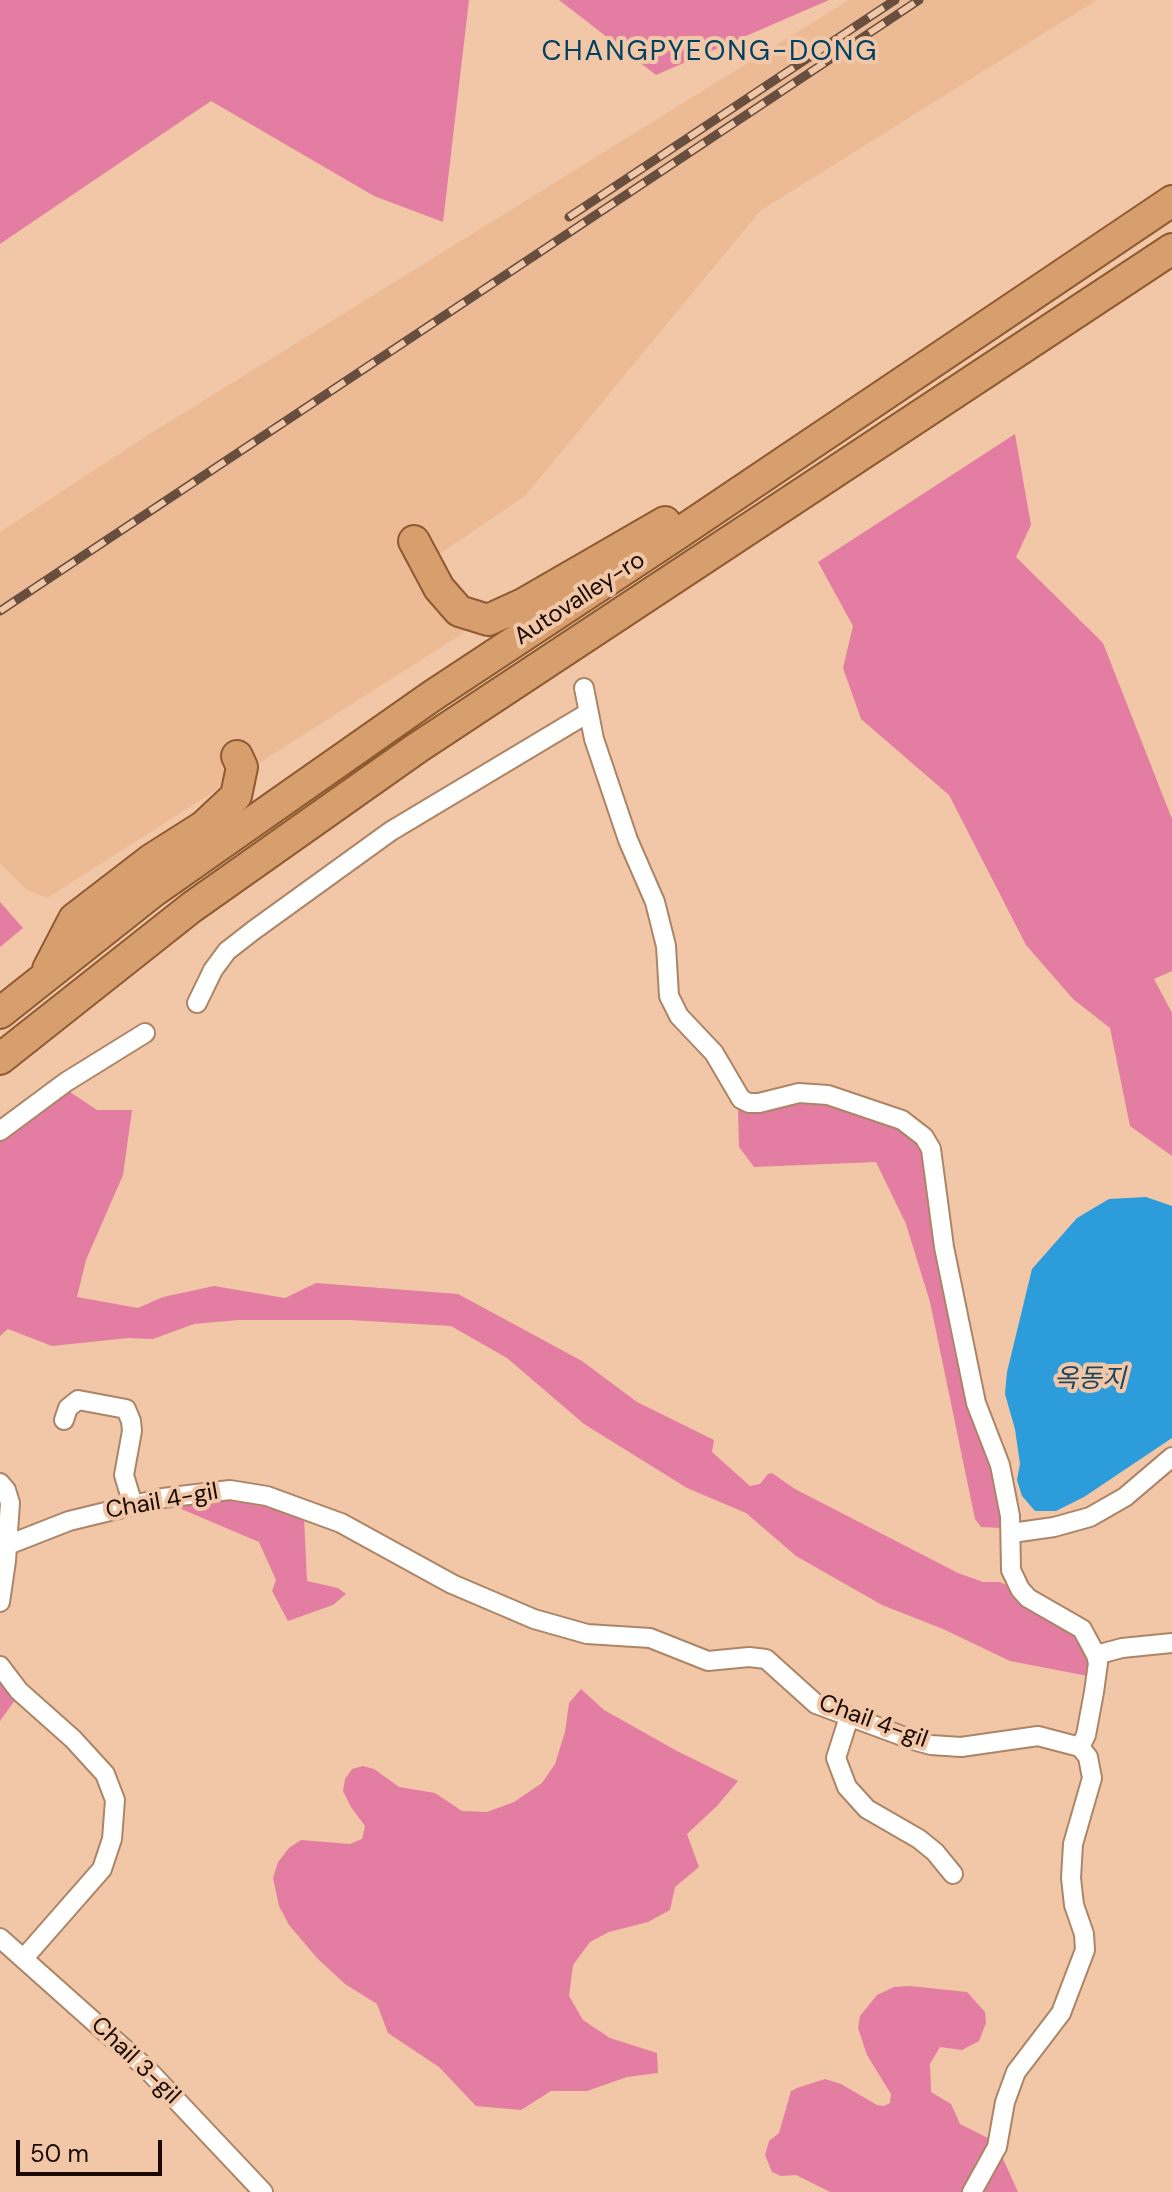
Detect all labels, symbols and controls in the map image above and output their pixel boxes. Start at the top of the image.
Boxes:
district label: CHANGPYEONG-DONG [541,36,879,70]
street label: Autovalley-ro [509,546,651,652]
water label: 옥동지 [1054,1364,1126,1396]
street label: Chail 4-gil [104,1478,220,1526]
street label: Chail 4-gil [815,1689,931,1755]
street label: Chail 3-gil [84,2011,186,2111]
scale bar [20,2124,166,2174]
text: 50 m [30,2138,89,2169]

